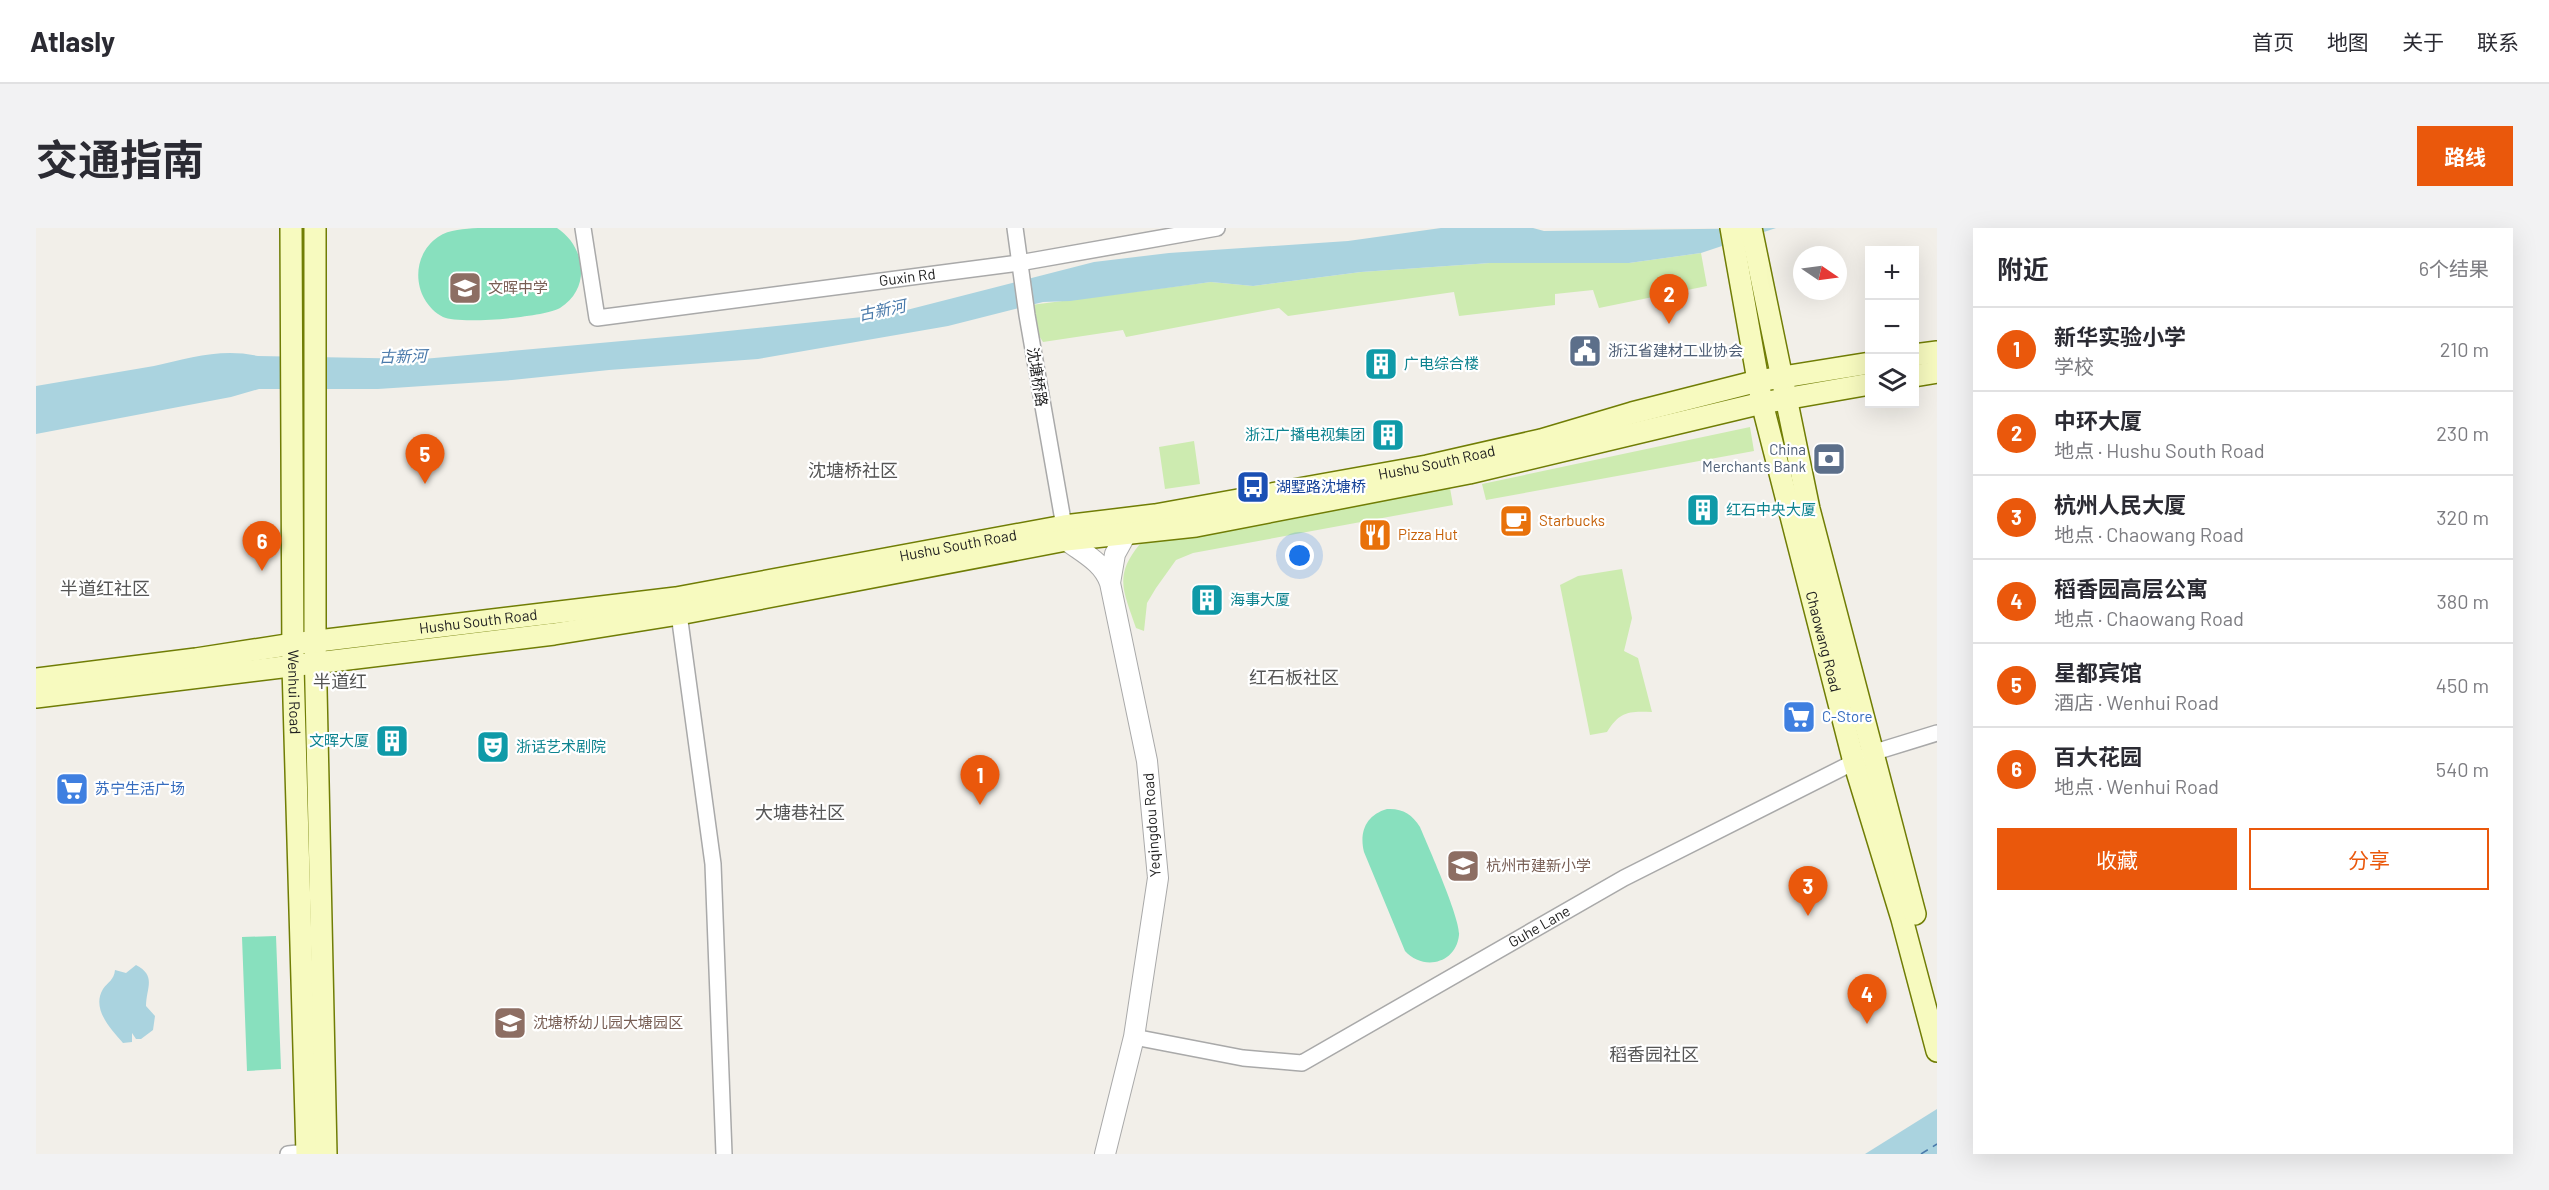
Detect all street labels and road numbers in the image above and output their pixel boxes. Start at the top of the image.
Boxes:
street label: Guxin Rd [878,264,936,289]
street label: 沈塘桥路 [1024,346,1052,408]
street label: Hushu South Road [1377,441,1497,483]
street label: Hushu South Road [898,525,1018,564]
street label: Chaowang Road [1803,589,1846,694]
street label: Hushu South Road [418,605,538,637]
street label: Wenhui Road [285,650,305,735]
street label: Yeqingdou Road [1138,772,1164,878]
street label: Guhe Lane [1505,901,1573,951]

